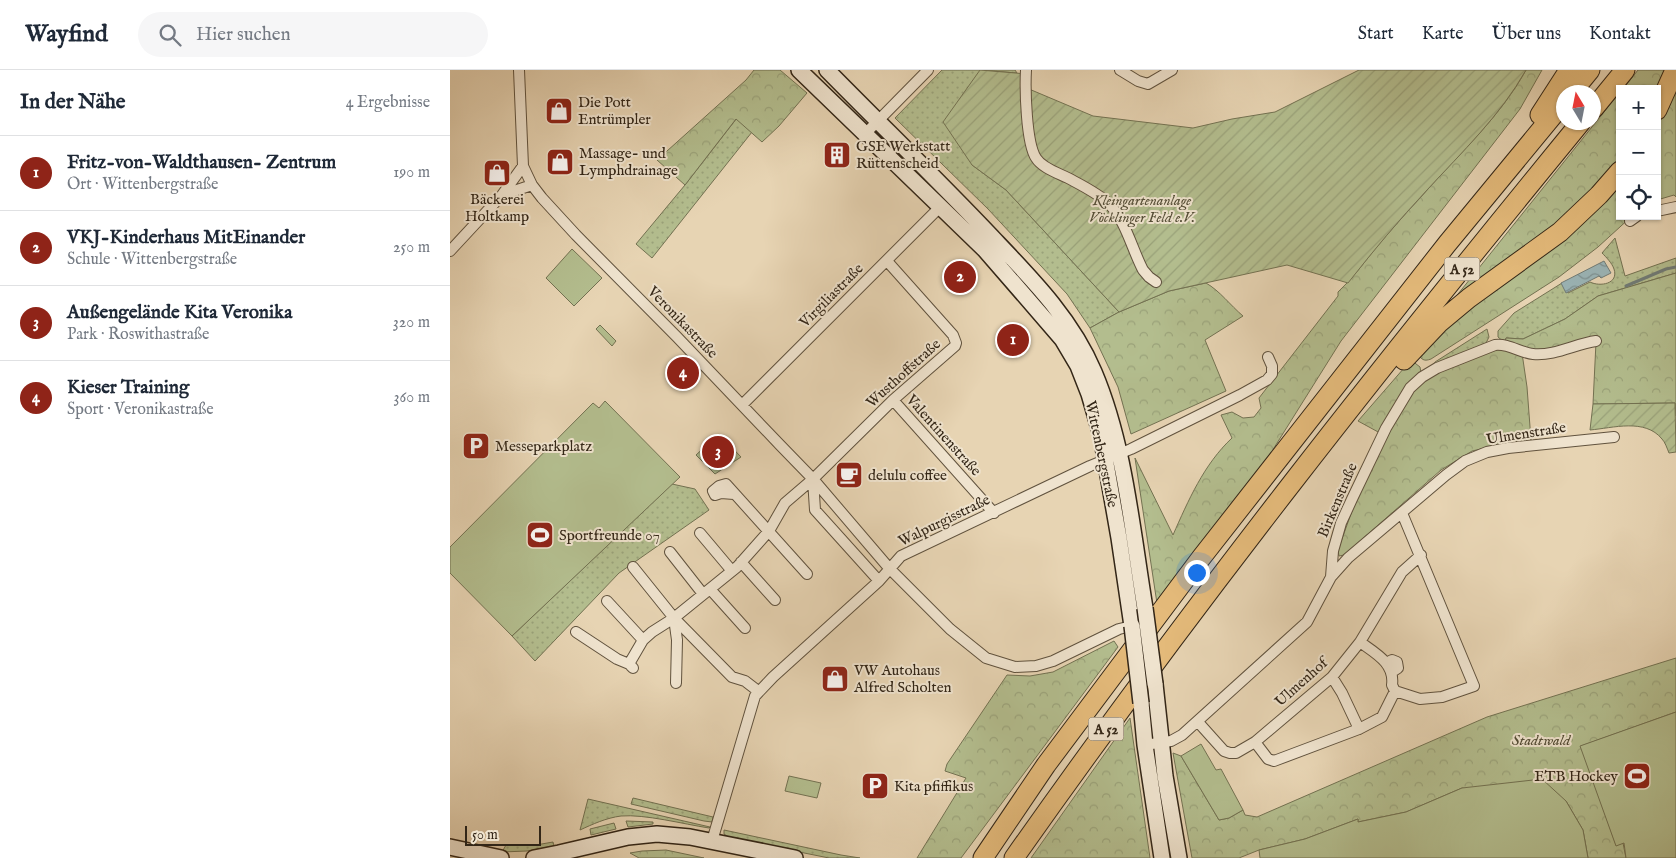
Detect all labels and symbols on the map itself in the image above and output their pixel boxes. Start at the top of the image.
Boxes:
north arrow [1556,85,1601,130]
place label: Die Pott Entrümpler [578,93,651,129]
shop icon: Die Pott Entrümpler [544,96,574,126]
place label: GSE Werkstatt Rüttenscheid [856,137,950,173]
building icon: GSE Werkstatt Rüttenscheid [822,140,852,170]
place label: Massage- und Lymphdrainage [579,144,678,180]
shop icon: Massage- und Lymphdrainage [545,147,575,177]
shop icon: Bäckerei Holtkamp [482,158,512,188]
place label: Bäckerei Holtkamp [465,190,529,226]
park label: Kleingartenanlage Vöcklinger Feld e.V. [1089,191,1196,228]
pin: 2 [944,258,976,296]
road number: A 52 [1444,258,1480,280]
street label: Virgiliastraße [795,259,868,332]
street label: Veronikastraße [643,282,722,362]
pin: 1 [997,321,1029,359]
street label: Wusthoffstraße [862,335,945,412]
pin: 4 [667,354,699,392]
street label: Valentinenstraße [901,390,985,480]
street label: Wittenbergstraße [1081,399,1122,509]
street label: Ulmenstraße [1485,418,1567,449]
parking icon: Messeparkplatz [461,431,491,461]
pin: 3 [702,433,734,471]
place label: Messeparkplatz [495,437,592,456]
cafe icon: delulu coffee [834,460,864,490]
street label: Birkenstraße [1313,460,1362,540]
place label: delulu coffee [868,466,947,485]
street label: Walpurgisstraße [895,490,993,551]
sports icon: Sportfreunde 07 [525,520,555,550]
place label: Sportfreunde 07 [559,526,660,545]
your location [1184,560,1210,586]
street label: Ulmenhof [1271,652,1334,711]
place label: VW Autohaus Alfred Scholten [853,661,952,697]
shop icon: VW Autohaus Alfred Scholten [820,664,850,694]
road number: A 52 [1088,718,1124,741]
park label: Stadtwald [1512,731,1571,750]
sports icon: ETB Hockey [1622,761,1652,791]
place label: ETB Hockey [1534,767,1619,786]
parking icon: Kita pfiffikus [860,771,890,801]
place label: Kita pfiffikus [894,777,973,796]
scale bar [465,823,541,846]

